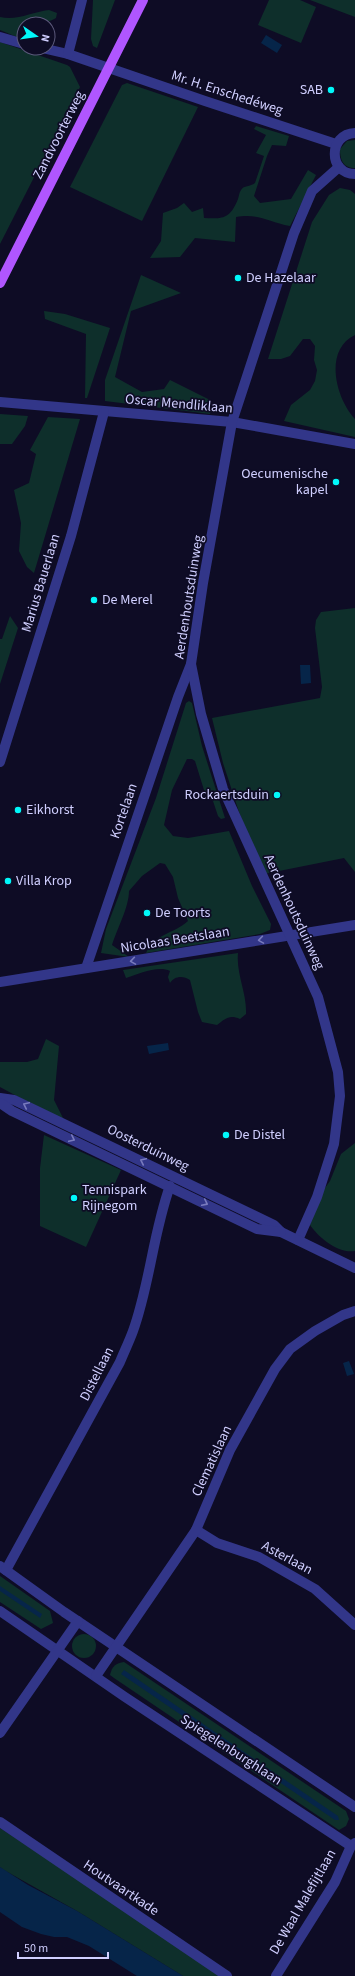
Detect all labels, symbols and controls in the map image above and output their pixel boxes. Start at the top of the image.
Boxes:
north arrow [16,16,56,56]
text: N [37,33,53,43]
street label: Mr. H. Enschedéweg [169,65,285,121]
place label: SAB [300,80,323,100]
marker: SAB [326,85,336,95]
street label: Zandvoorterweg [28,87,90,183]
place label: De Hazelaar [246,268,316,288]
marker: De Hazelaar [233,273,243,283]
street label: Oscar Mendliklaan [124,389,234,419]
place label: Oecumenische kapel [241,464,328,500]
marker: Oecumenische kapel [331,477,341,487]
street label: Marius Bauerlaan [17,531,65,635]
street label: Aerdenhoutsduinweg [169,534,209,660]
place label: De Merel [102,590,153,610]
marker: De Merel [89,595,99,605]
street label: Kortelaan [105,781,143,841]
place label: Rockaertsduin [185,785,269,805]
marker: Rockaertsduin [272,790,282,800]
place label: Eikhorst [26,800,74,820]
marker: Eikhorst [13,805,23,815]
street label: Aerdenhoutsduinweg [258,851,330,973]
place label: Villa Krop [16,871,72,891]
marker: Villa Krop [3,876,13,886]
place label: De Toorts [155,903,211,923]
marker: De Toorts [142,908,152,918]
street label: Nicolaas Beetslaan [119,921,231,959]
one-way arrow [258,935,264,944]
one-way arrow [130,956,136,965]
one-way arrow [23,1102,30,1110]
street label: Oosterduinweg [104,1120,192,1176]
place label: De Distel [234,1125,285,1145]
marker: De Distel [221,1130,231,1140]
one-way arrow [68,1134,75,1142]
one-way arrow [140,1158,148,1166]
place label: Tennispark Rijnegom [82,1180,147,1216]
marker: Tennispark Rijnegom [69,1193,79,1203]
one-way arrow [201,1198,209,1206]
street label: Distellaan [75,1344,119,1404]
street label: Clematislaan [187,1422,237,1500]
street label: Asterlaan [258,1536,316,1580]
street label: Spiegelenburghlaan [176,1710,286,1790]
street label: De Waal Malefijtlaan [265,1846,341,1958]
street label: Houtvaartkade [79,1855,163,1921]
scale bar [18,1934,108,1960]
text: 50 m [24,1940,48,1957]

